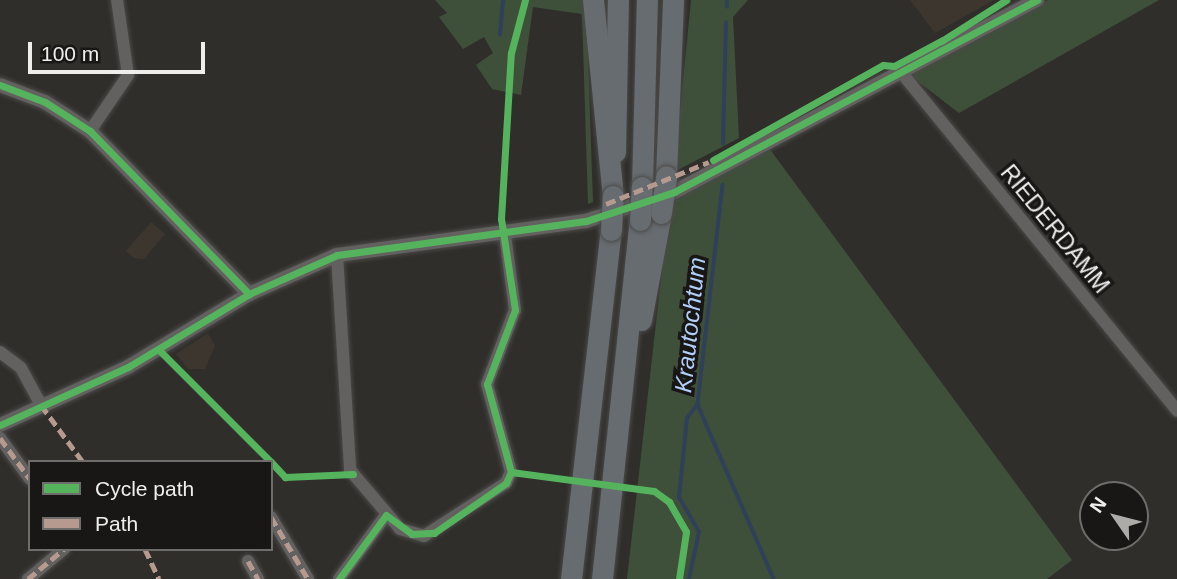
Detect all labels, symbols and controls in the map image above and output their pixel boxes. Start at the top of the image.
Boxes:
scale bar [32,28,208,72]
text: 100 m [41,42,99,65]
street label: RIEDERDAMM [995,159,1115,299]
water label: Krautochtum [669,256,711,394]
legend [28,460,273,551]
text: Cycle path [95,477,194,500]
north arrow [1079,481,1149,551]
text: N [1085,493,1111,516]
text: Path [95,512,138,535]

